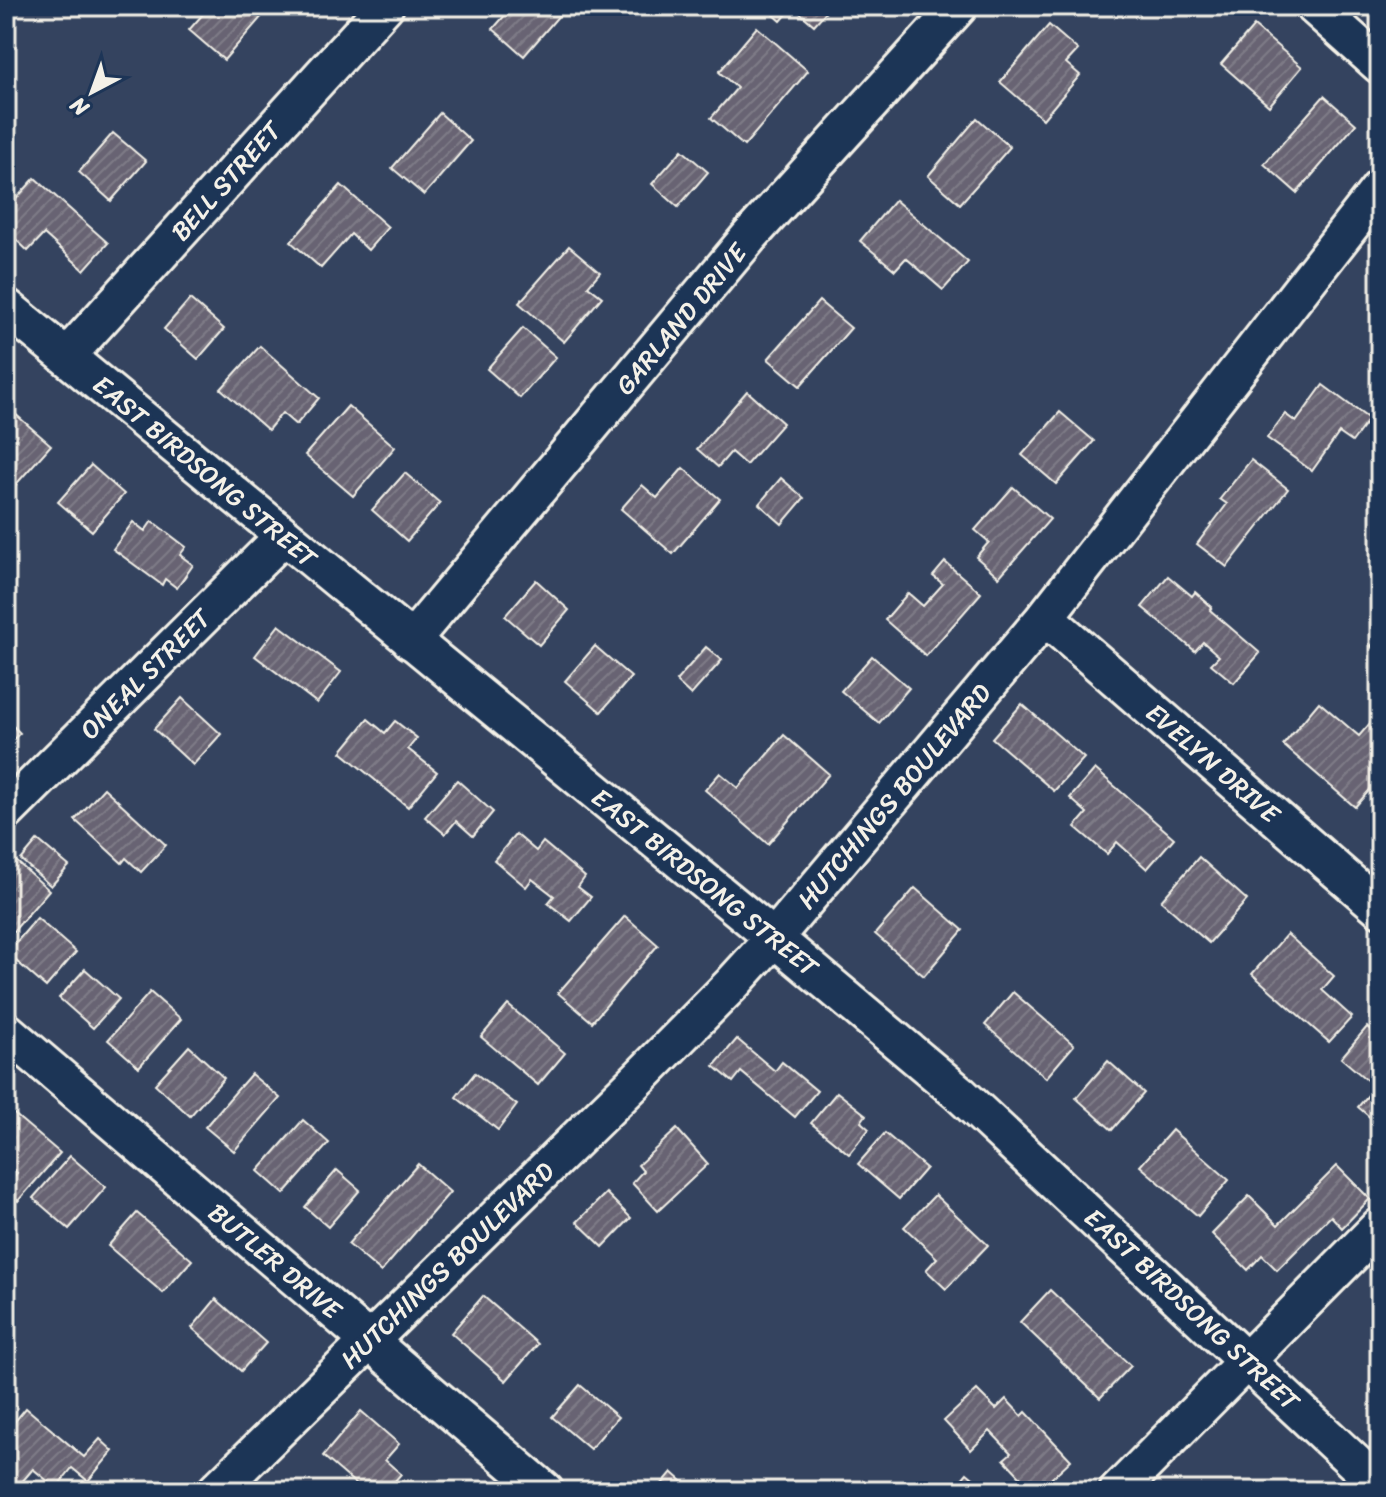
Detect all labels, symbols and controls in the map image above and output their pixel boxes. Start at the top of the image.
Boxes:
north arrow [52,52,132,132]
text: N [60,87,99,127]
street label: BELL STREET [159,109,294,252]
street label: GARLAND DRIVE [603,231,760,406]
street label: EAST BIRDSONG STREET [82,363,329,581]
street label: ONEAL STREET [68,596,223,751]
street label: HUTCHINGS BOULEVARD [785,672,1003,920]
street label: EVELYN DRIVE [1135,691,1292,836]
street label: EAST BIRDSONG STREET [581,775,831,990]
street label: HUTCHINGS BOULEVARD [329,1149,566,1380]
street label: BUTLER DRIVE [198,1191,354,1332]
street label: EAST BIRDSONG STREET [1073,1196,1312,1423]

